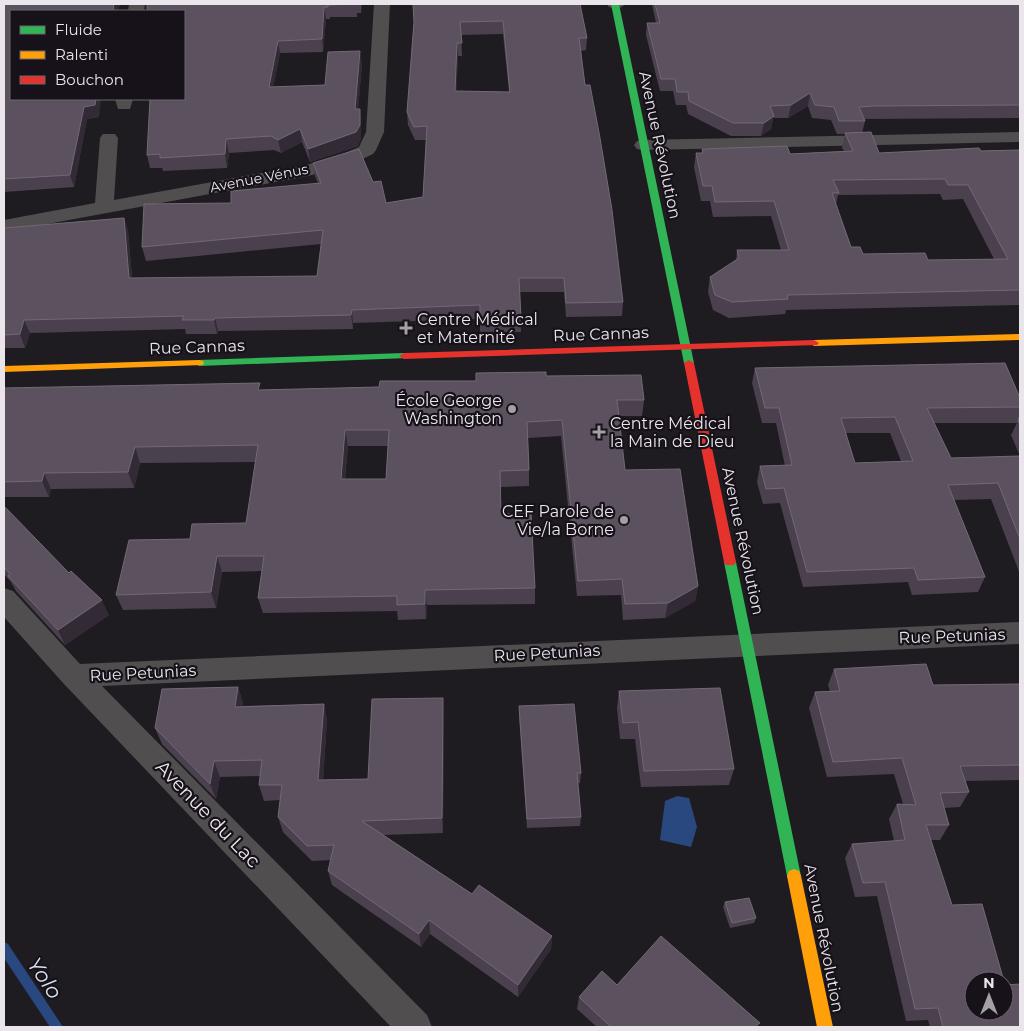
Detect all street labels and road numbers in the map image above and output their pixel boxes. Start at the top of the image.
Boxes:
street label: Avenue Révolution [635,69,685,221]
street label: Avenue Vénus [208,160,310,196]
street label: Rue Cannas [553,323,649,345]
street label: Rue Cannas [149,336,245,358]
street label: Avenue Révolution [718,465,768,617]
street label: Rue Petunias [898,625,1006,647]
street label: Rue Petunias [493,641,601,665]
street label: Rue Petunias [89,661,197,685]
street label: Avenue du Lac [151,756,265,872]
street label: Avenue Révolution [800,862,848,1014]

